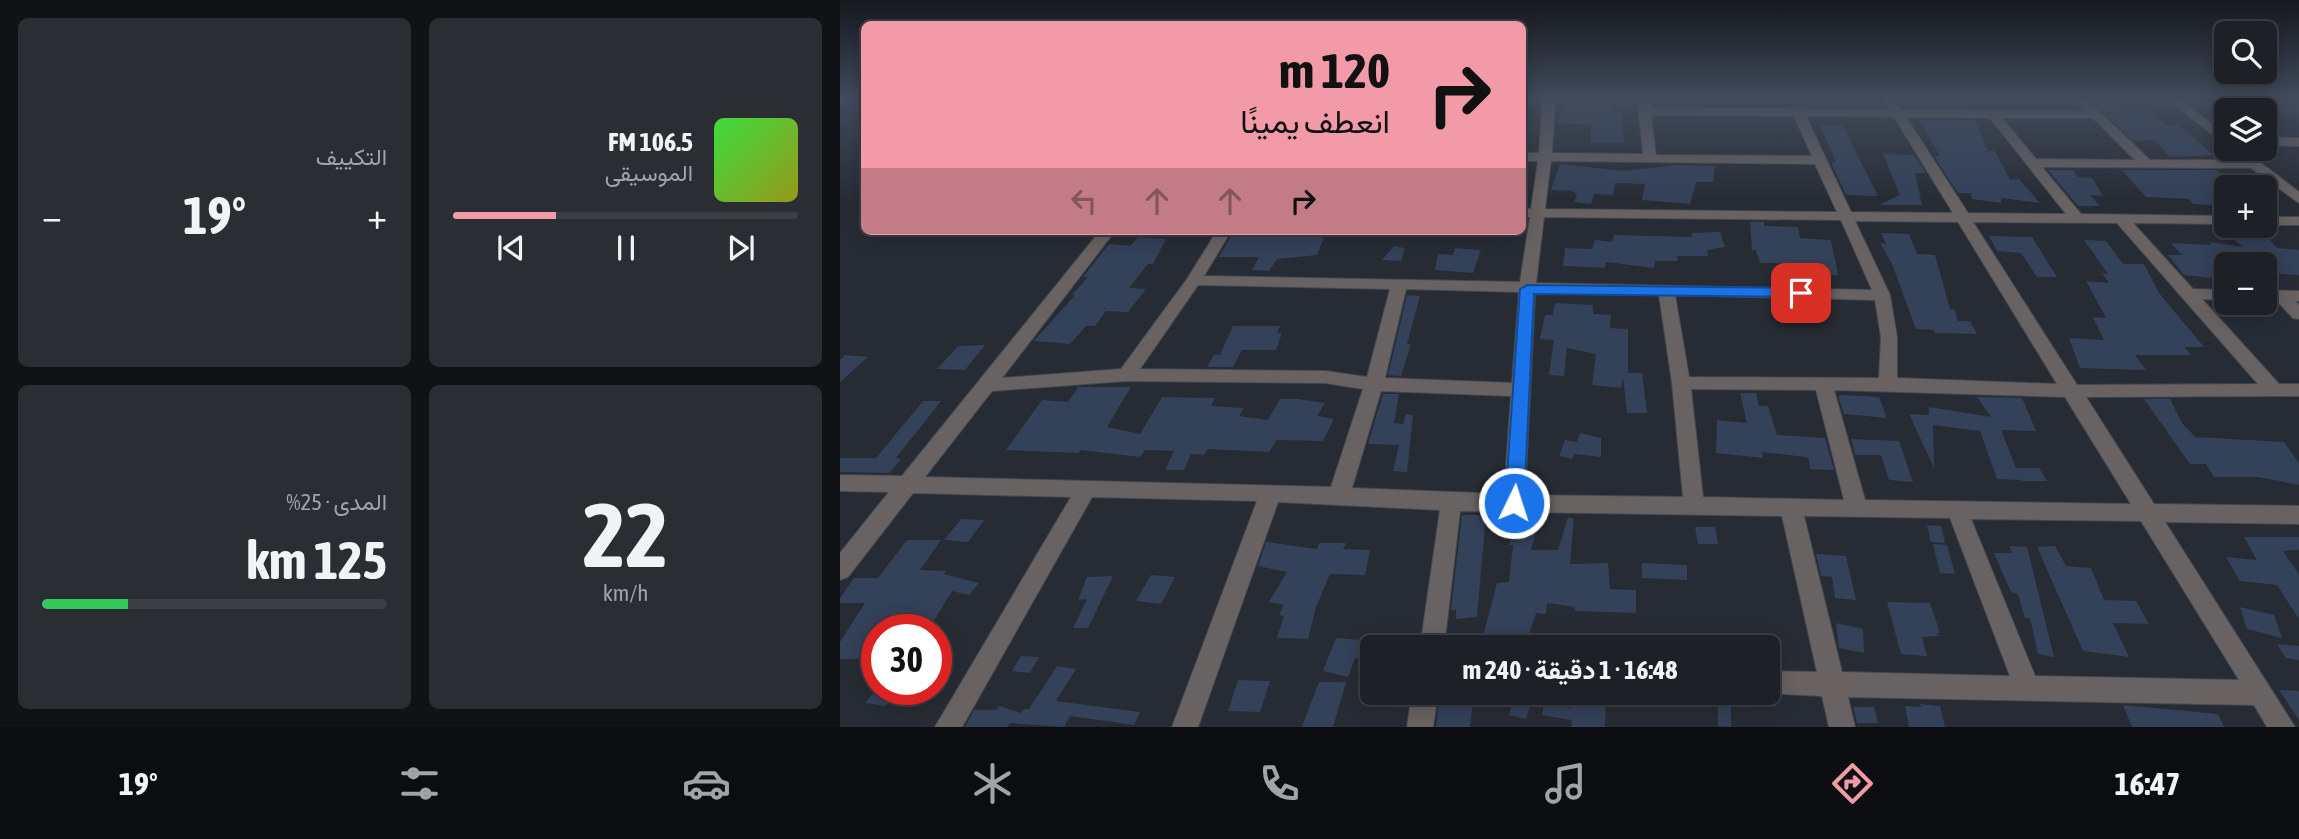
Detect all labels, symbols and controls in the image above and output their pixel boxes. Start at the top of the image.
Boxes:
map controls [2214,21,2277,315]
button: search [2214,21,2277,84]
text: 120 m [1279,42,1390,98]
icon: right [1414,49,1505,140]
button: layers [2214,98,2277,161]
text: انعطف يمينًا [1240,103,1390,140]
text: 106.5 FM [608,127,693,157]
text: التكييف [316,144,387,170]
text: الموسيقى [605,160,693,186]
button: + [2214,175,2277,238]
icon: left [1065,182,1103,220]
icon: ahead [1138,182,1176,220]
icon: ahead [1211,182,1249,220]
icon: right [1284,182,1322,220]
text: 19° [183,185,246,245]
text: − [42,194,62,237]
text: + [367,194,387,237]
icon: previous [492,229,530,267]
icon: pause [607,229,645,267]
icon: next [722,229,760,267]
button: − [2214,252,2277,315]
pin [1771,263,1831,323]
icon: arrive [1782,274,1820,312]
position arrow [1477,466,1551,540]
text: 22 [583,482,668,586]
text: المدى · 25% [286,489,387,515]
text: 125 km [246,530,387,590]
text: km/h [603,580,648,606]
speed limit sign: 30 [861,614,952,705]
text: 16:48 · 1 دقيقة · 240 m [1463,655,1677,685]
icon: filters [395,759,444,808]
icon: car [682,759,731,808]
icon: climate [968,759,1017,808]
icon: phone [1255,759,1304,808]
icon: music [1541,759,1590,808]
icon: directions [1828,759,1877,808]
text: 19° [119,765,158,802]
text: 16:47 [2114,765,2180,802]

